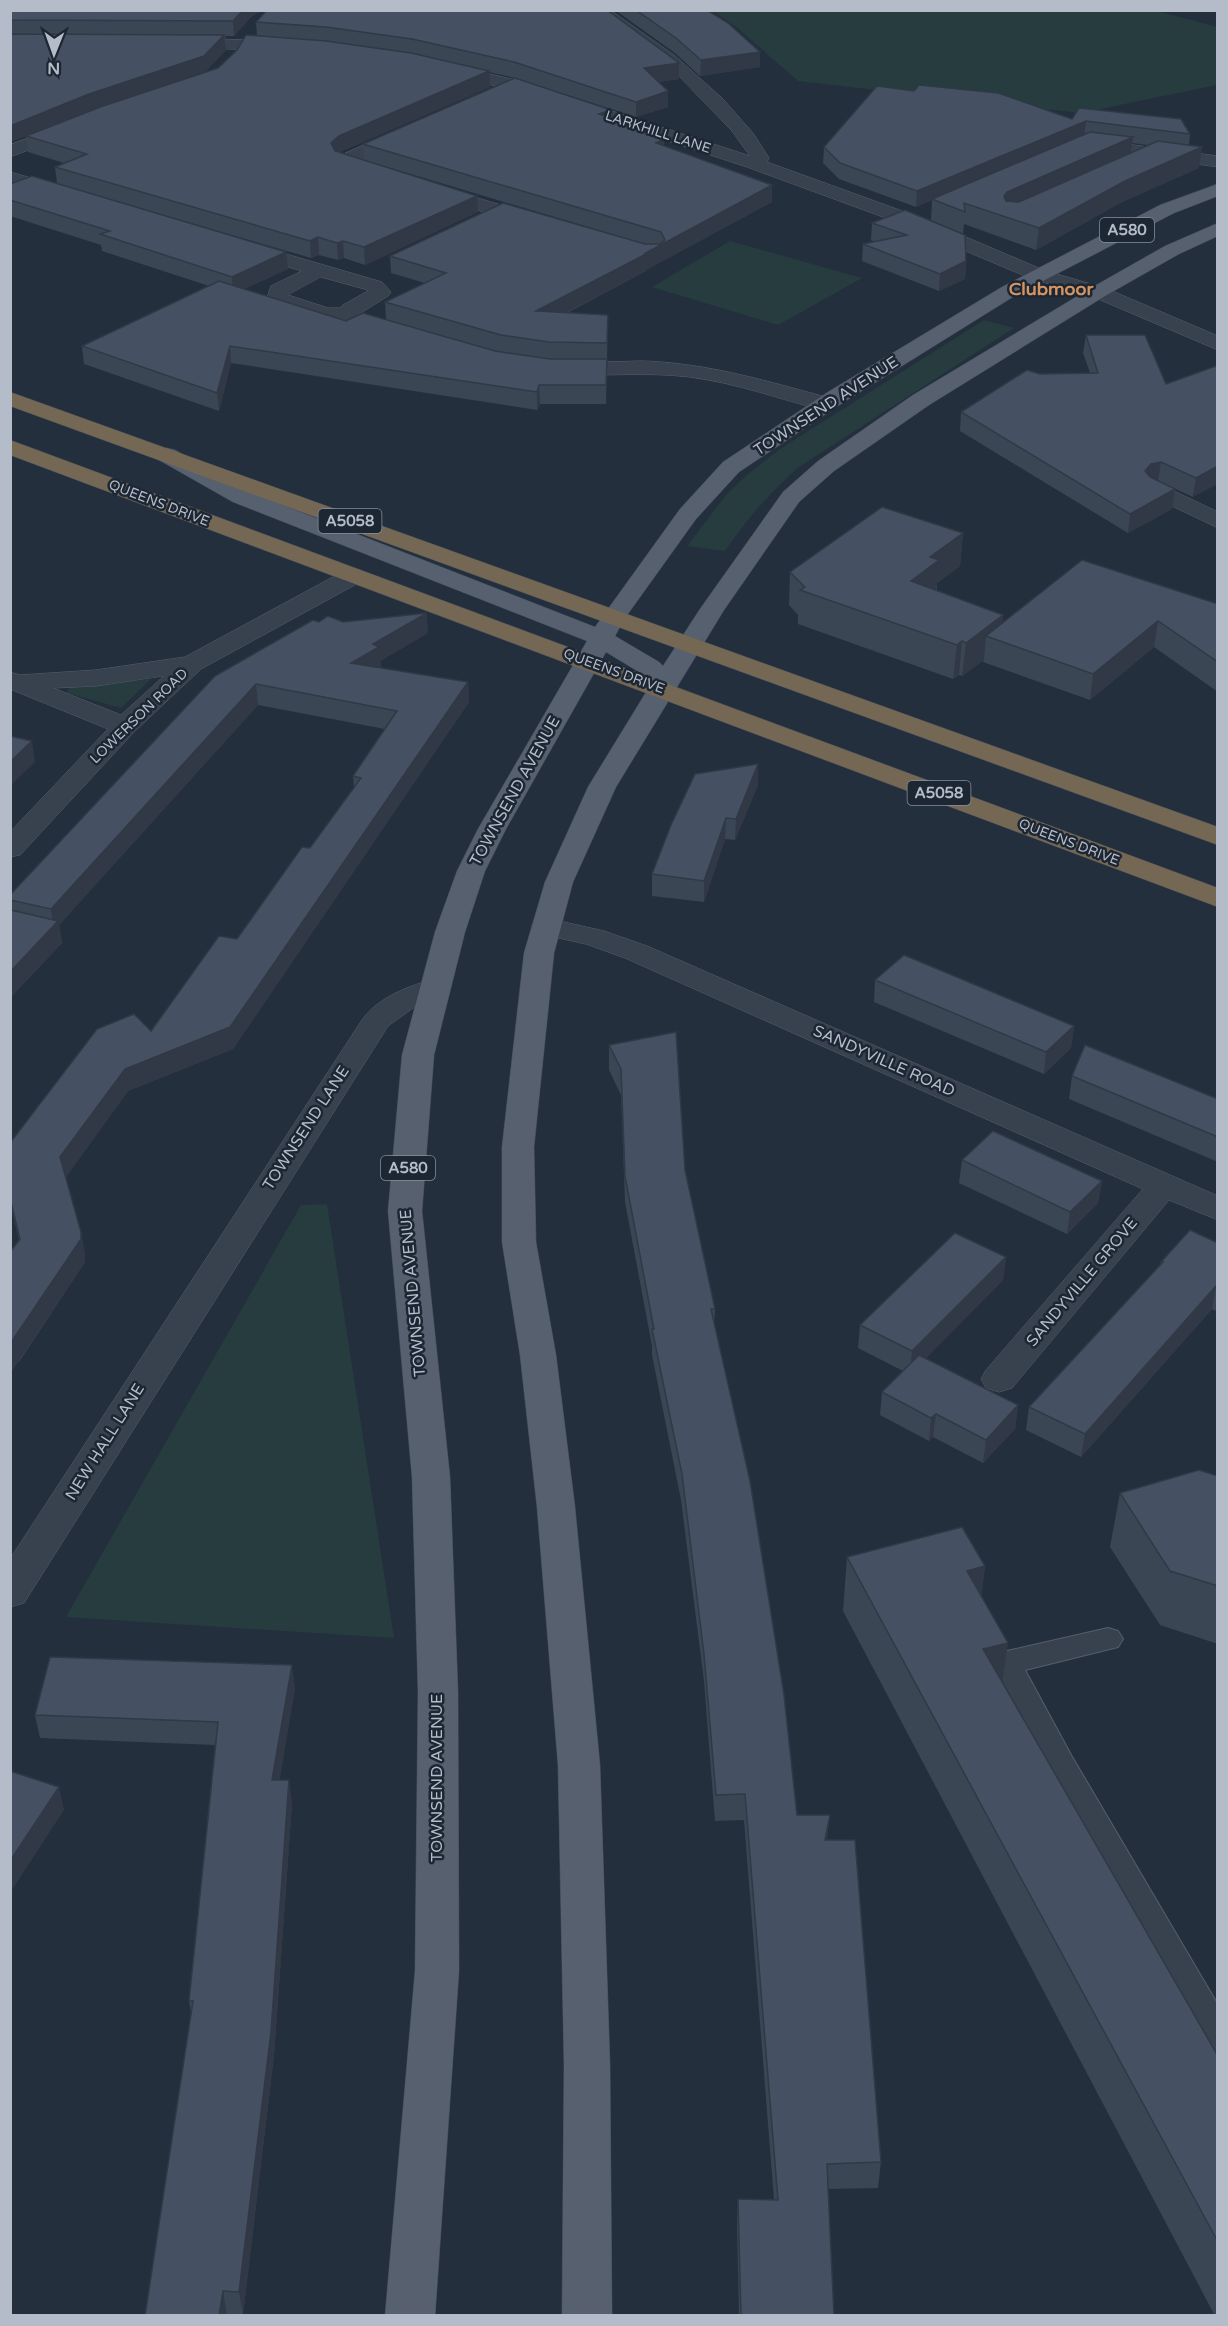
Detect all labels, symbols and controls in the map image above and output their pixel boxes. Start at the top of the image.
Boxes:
north arrow [24,24,84,84]
text: N [47,58,60,78]
street label: LARKHILL LANE [603,107,713,157]
road number: A580 [1100,218,1154,242]
district label: Clubmoor [1009,278,1094,300]
street label: TOWNSEND AVENUE [750,352,902,460]
street label: QUEENS DRIVE [106,476,212,530]
road number: A5058 [318,509,382,533]
street label: QUEENS DRIVE [561,645,667,697]
street label: LOWERSON ROAD [87,665,191,767]
street label: TOWNSEND AVENUE [465,713,565,869]
road number: A5058 [908,781,970,805]
street label: QUEENS DRIVE [1016,815,1122,869]
street label: SANDYVILLE ROAD [810,1021,958,1101]
street label: TOWNSEND LANE [258,1062,354,1194]
road number: A580 [381,1156,435,1180]
street label: TOWNSEND AVENUE [396,1208,430,1378]
street label: SANDYVILLE GROVE [1022,1213,1142,1351]
street label: NEW HALL LANE [61,1380,149,1504]
street label: TOWNSEND AVENUE [427,1694,447,1862]

